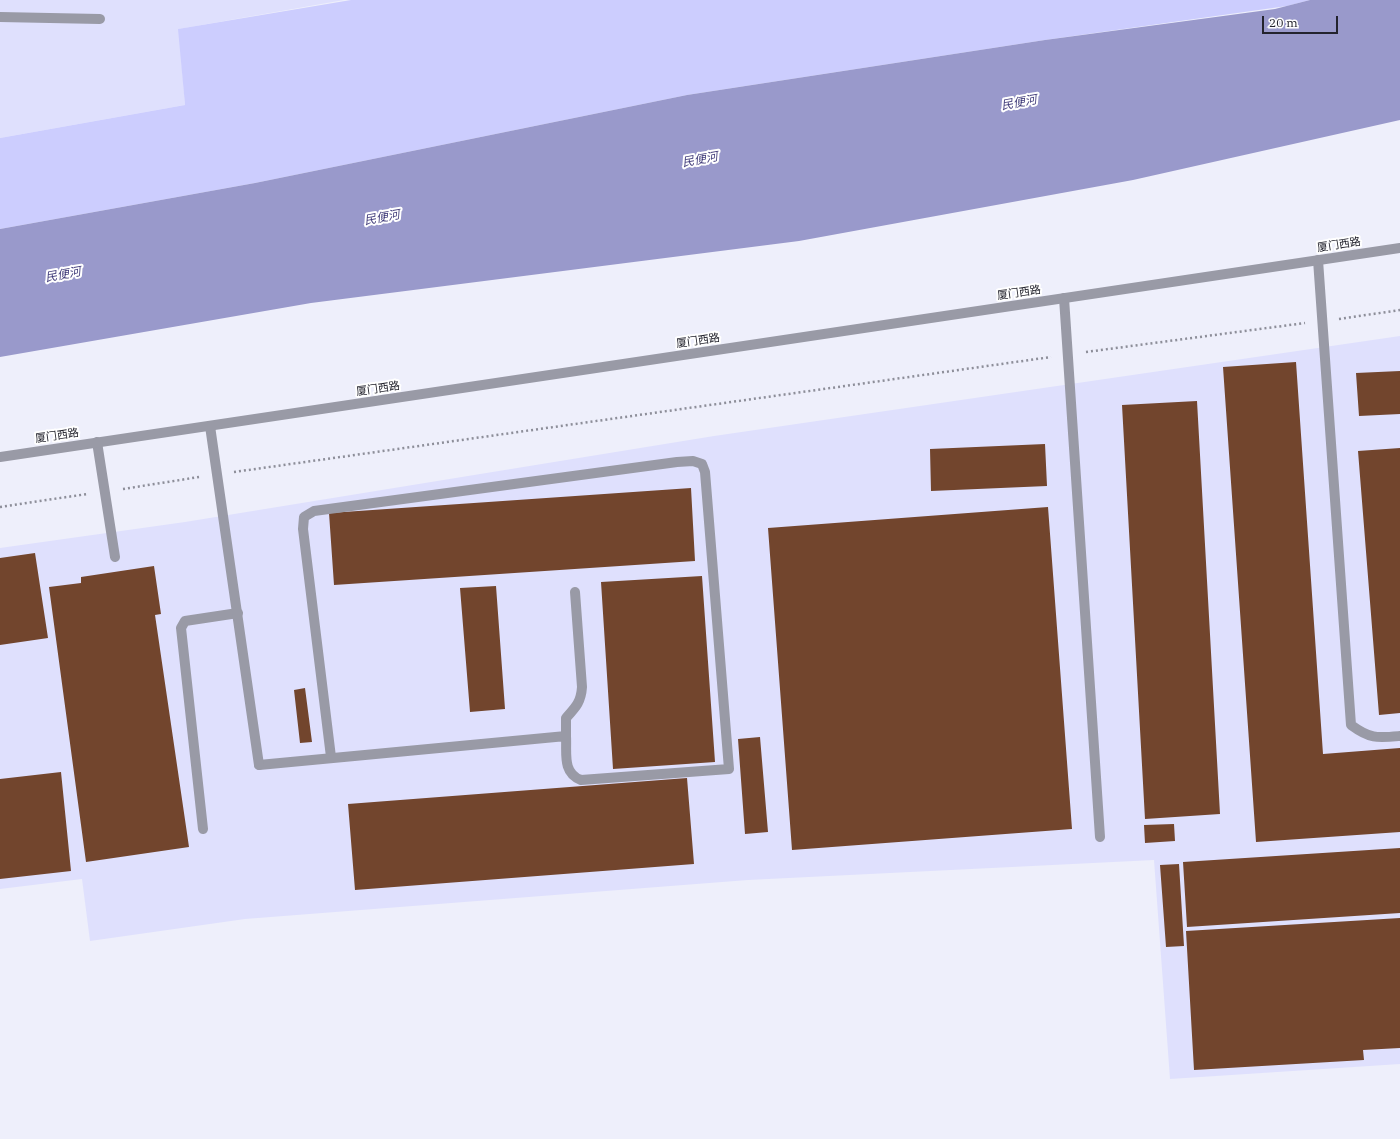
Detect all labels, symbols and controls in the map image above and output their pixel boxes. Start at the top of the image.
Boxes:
scale bar [1264,8,1340,34]
text: 20 m [1269,15,1298,30]
water label: 民便河 [1000,93,1038,113]
water label: 民便河 [681,150,719,170]
water label: 民便河 [363,208,401,228]
street label: 厦门西路 [1316,235,1362,255]
water label: 民便河 [44,265,82,285]
street label: 厦门西路 [996,283,1042,303]
street label: 厦门西路 [675,331,721,351]
street label: 厦门西路 [355,379,401,399]
street label: 厦门西路 [34,426,80,446]

